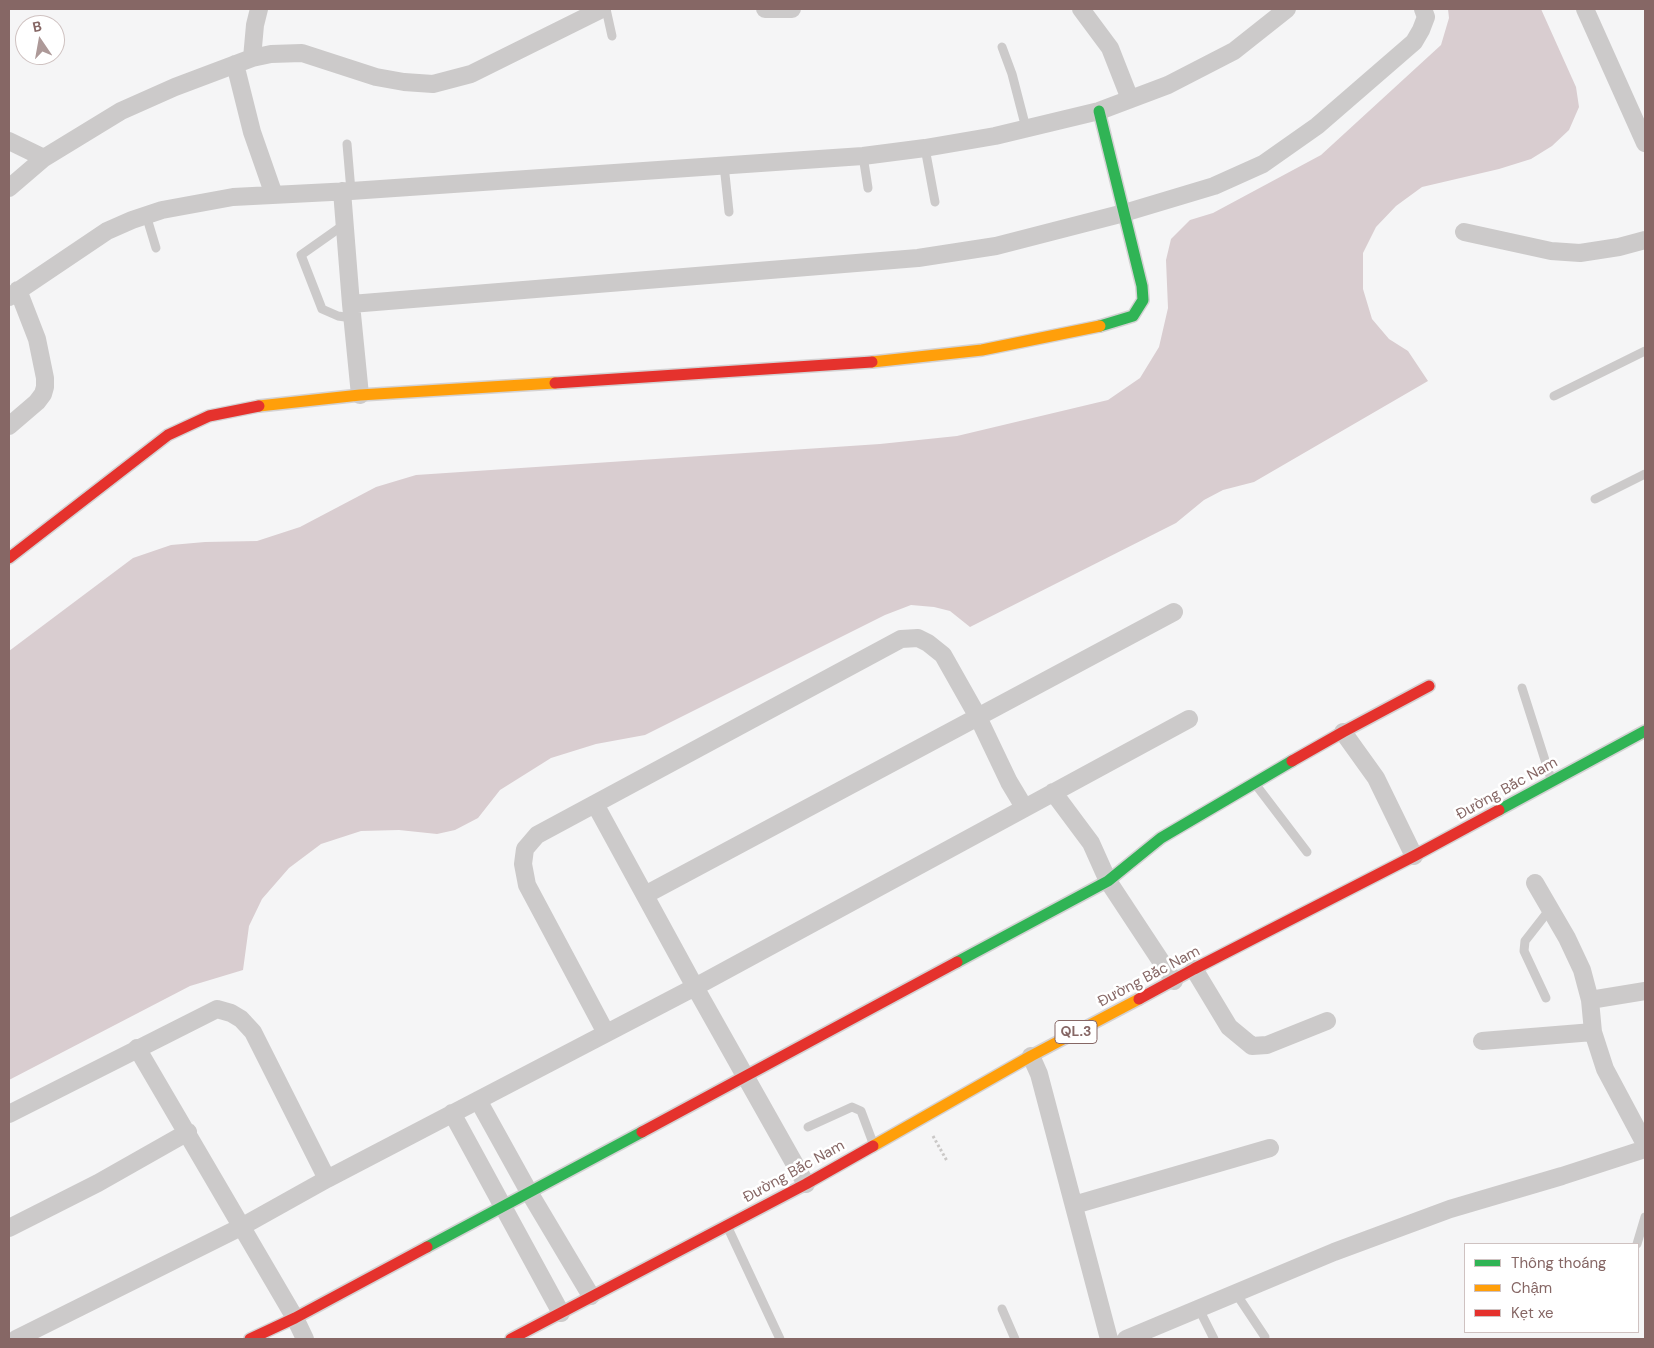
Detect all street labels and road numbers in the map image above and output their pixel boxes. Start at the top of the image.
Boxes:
street label: Đường Bắc Nam [1453,754,1561,824]
street label: Đường Bắc Nam [1095,942,1203,1012]
road number: QL.3 [1055,1020,1097,1044]
street label: Đường Bắc Nam [740,1137,848,1207]

